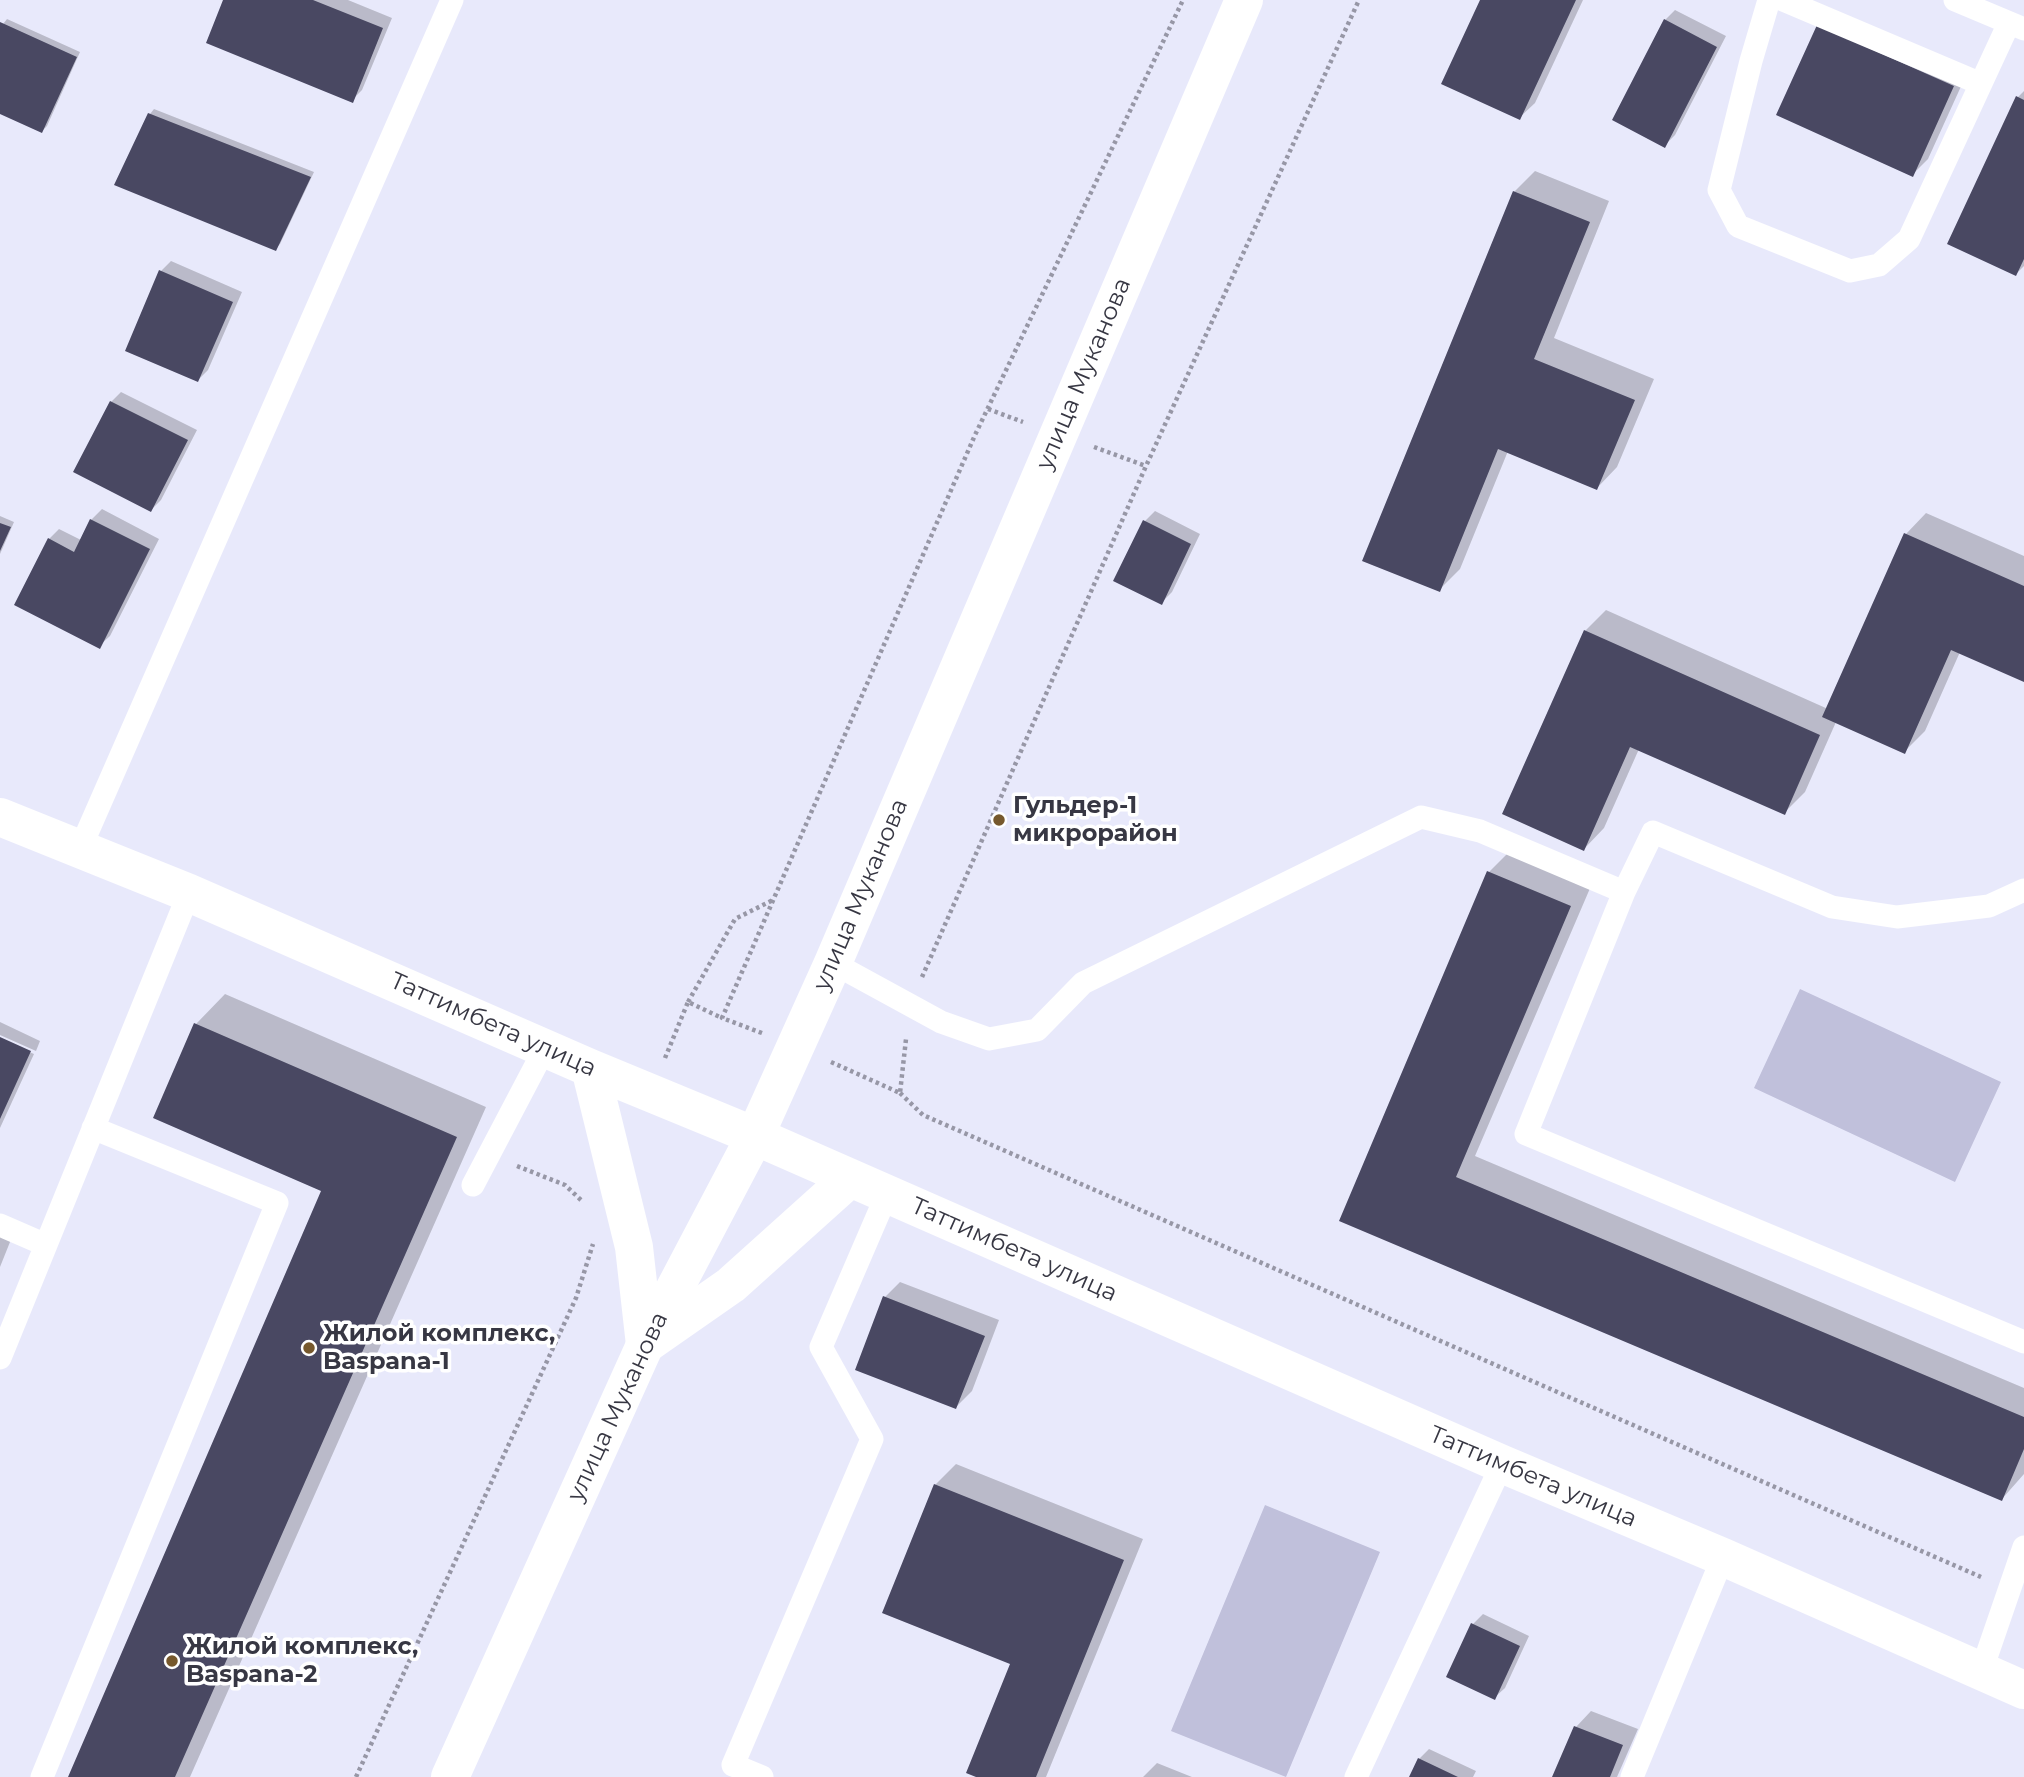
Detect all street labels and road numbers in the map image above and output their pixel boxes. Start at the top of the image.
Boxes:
street label: улица Муканова [1031,274,1137,474]
street label: улица Муканова [808,795,914,995]
street label: Таттимбета улица [385,967,601,1083]
street label: Таттимбета улица [906,1192,1122,1308]
street label: улица Муканова [562,1308,674,1506]
street label: Таттимбета улица [1425,1420,1641,1534]

